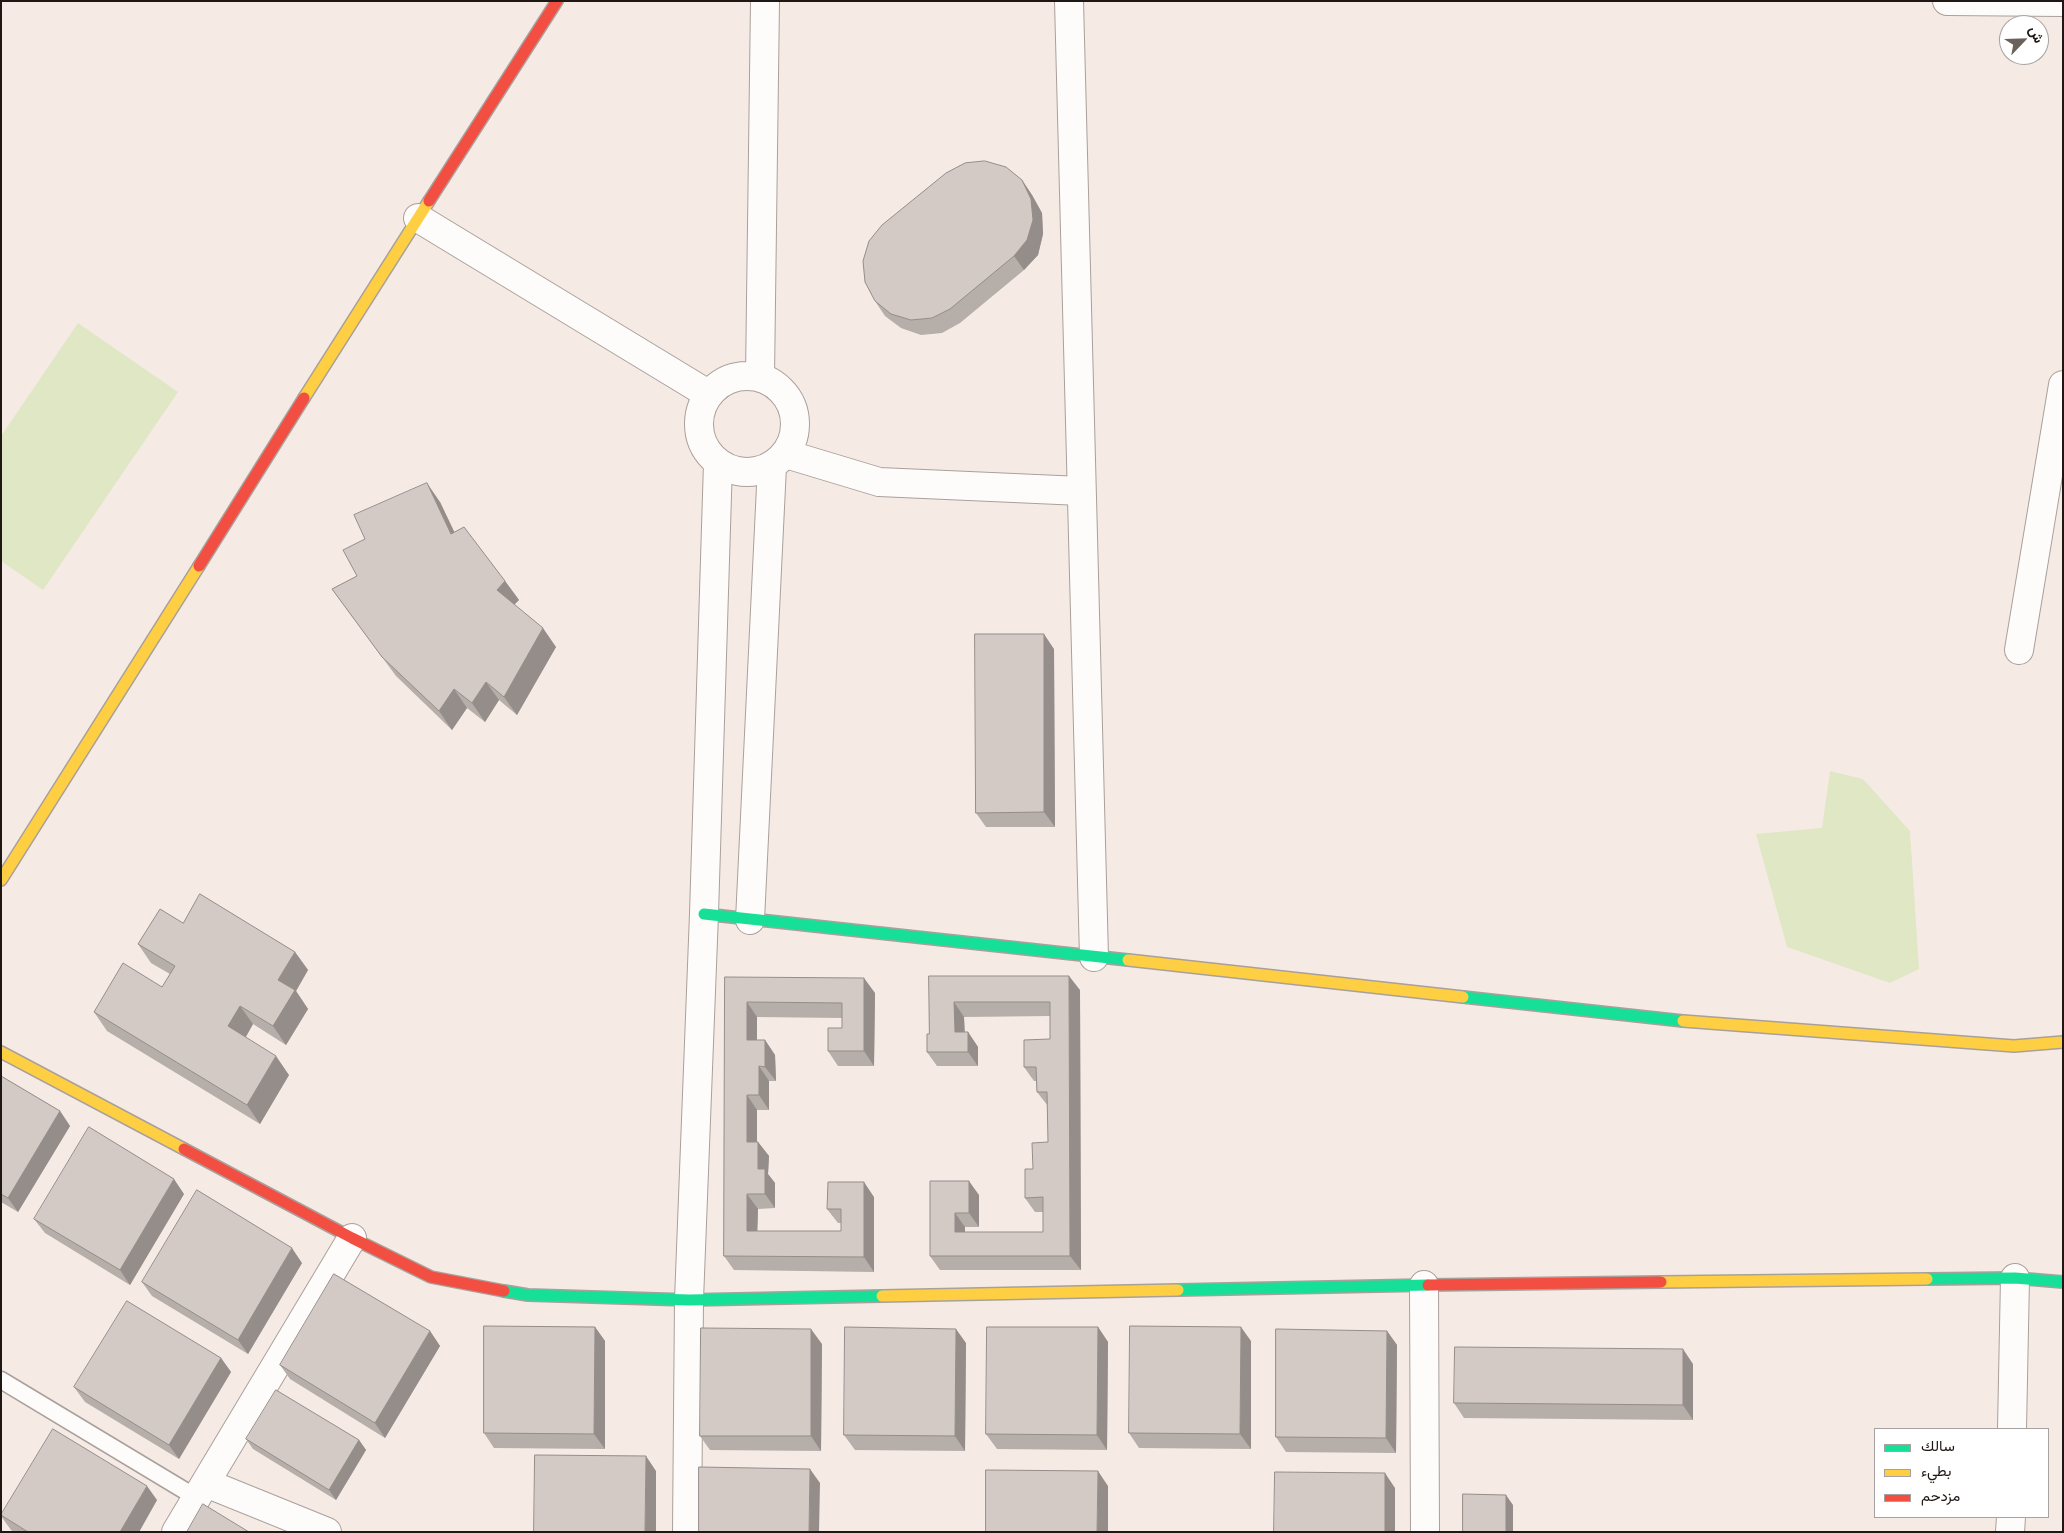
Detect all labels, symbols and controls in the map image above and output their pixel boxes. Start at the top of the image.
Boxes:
north arrow [1999,15,2049,65]
text: ش [2026,23,2048,45]
legend [1874,1428,2049,1518]
text: سالك [1921,1438,1955,1454]
text: بطيء [1921,1463,1951,1479]
text: مزدحم [1921,1488,1960,1504]

